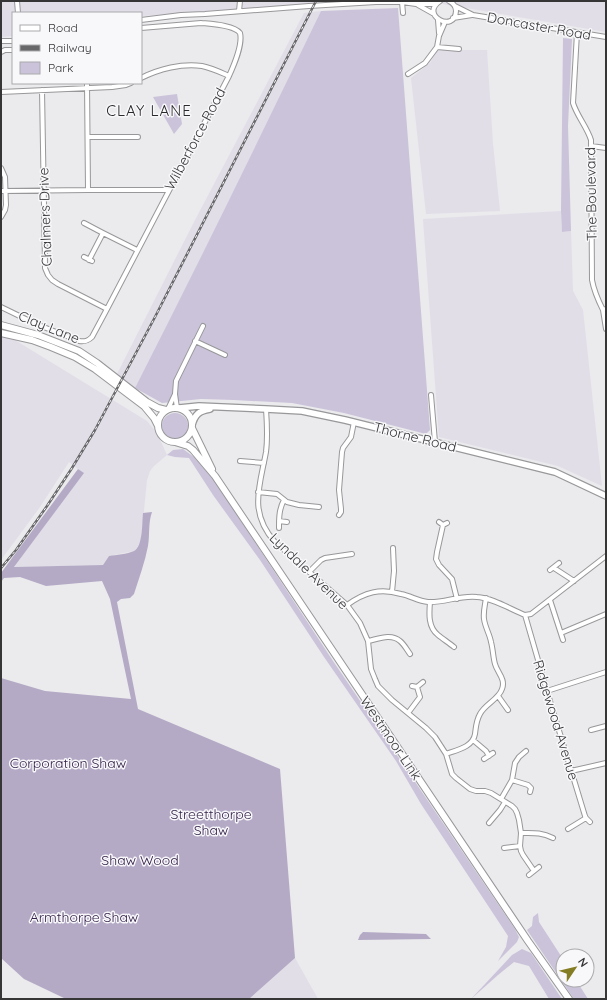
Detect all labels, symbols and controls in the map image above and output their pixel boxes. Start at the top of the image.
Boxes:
street label: Doncaster Road [485,8,593,44]
legend [12,12,142,84]
text: Road [48,20,78,35]
text: Railway [48,40,92,55]
text: Park [48,60,73,75]
street label: Wilberforce Road [160,85,230,193]
district label: CLAY LANE [106,101,192,120]
street label: The Boulevard [581,147,601,241]
street label: Chalmers Drive [34,167,56,267]
street label: Clay Lane [16,307,82,347]
street label: Thorne Road [372,418,458,456]
street label: Lyndale Avenue [266,529,352,613]
street label: Ridgewood Avenue [529,658,583,782]
street label: Westmoor Link [356,693,426,783]
park label: Corporation Shaw [10,754,127,772]
park label: Streetthorpe Shaw [170,805,252,839]
park label: Shaw Wood [101,851,179,869]
park label: Armthorpe Shaw [30,908,139,926]
north arrow [555,948,595,988]
text: N [575,955,591,970]

